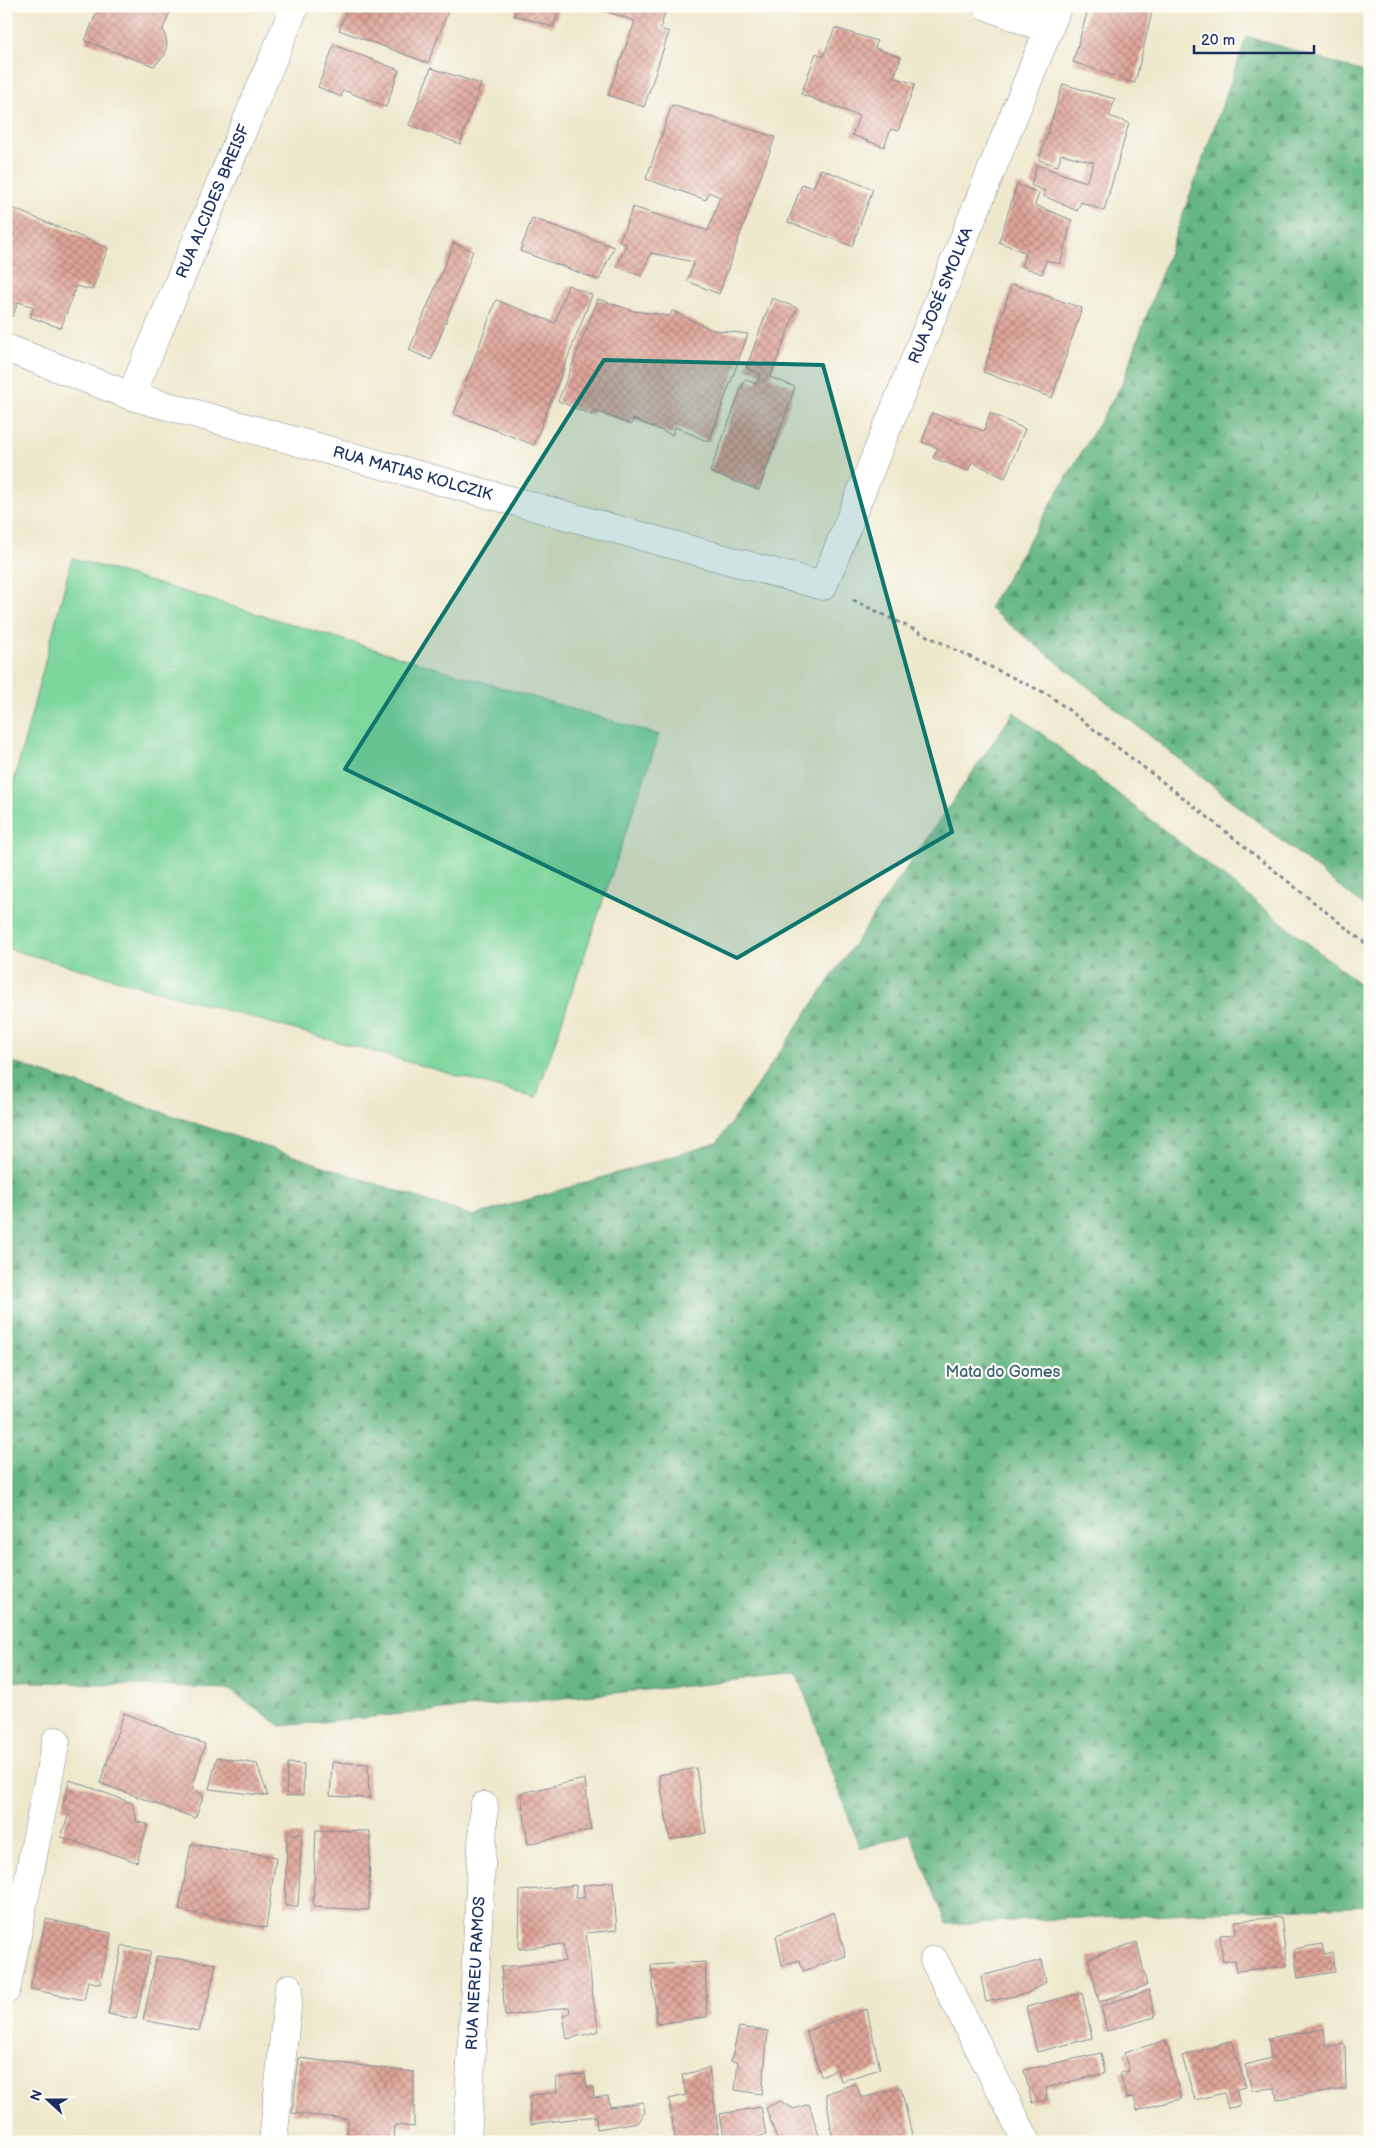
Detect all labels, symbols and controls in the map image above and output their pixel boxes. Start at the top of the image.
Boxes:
scale bar [1194,22,1314,54]
text: 20 m [1201,31,1235,50]
street label: RUA ALCIDES BREISF [172,121,254,281]
street label: RUA JOSÉ SMOLKA [905,224,977,366]
street label: RUA MATIAS KOLCZIK [331,442,495,504]
park label: Mata do Gomes [946,1363,1061,1382]
street label: RUA NEREU RAMOS [462,1896,489,2051]
north arrow [22,2076,72,2126]
text: N [27,2088,46,2103]

